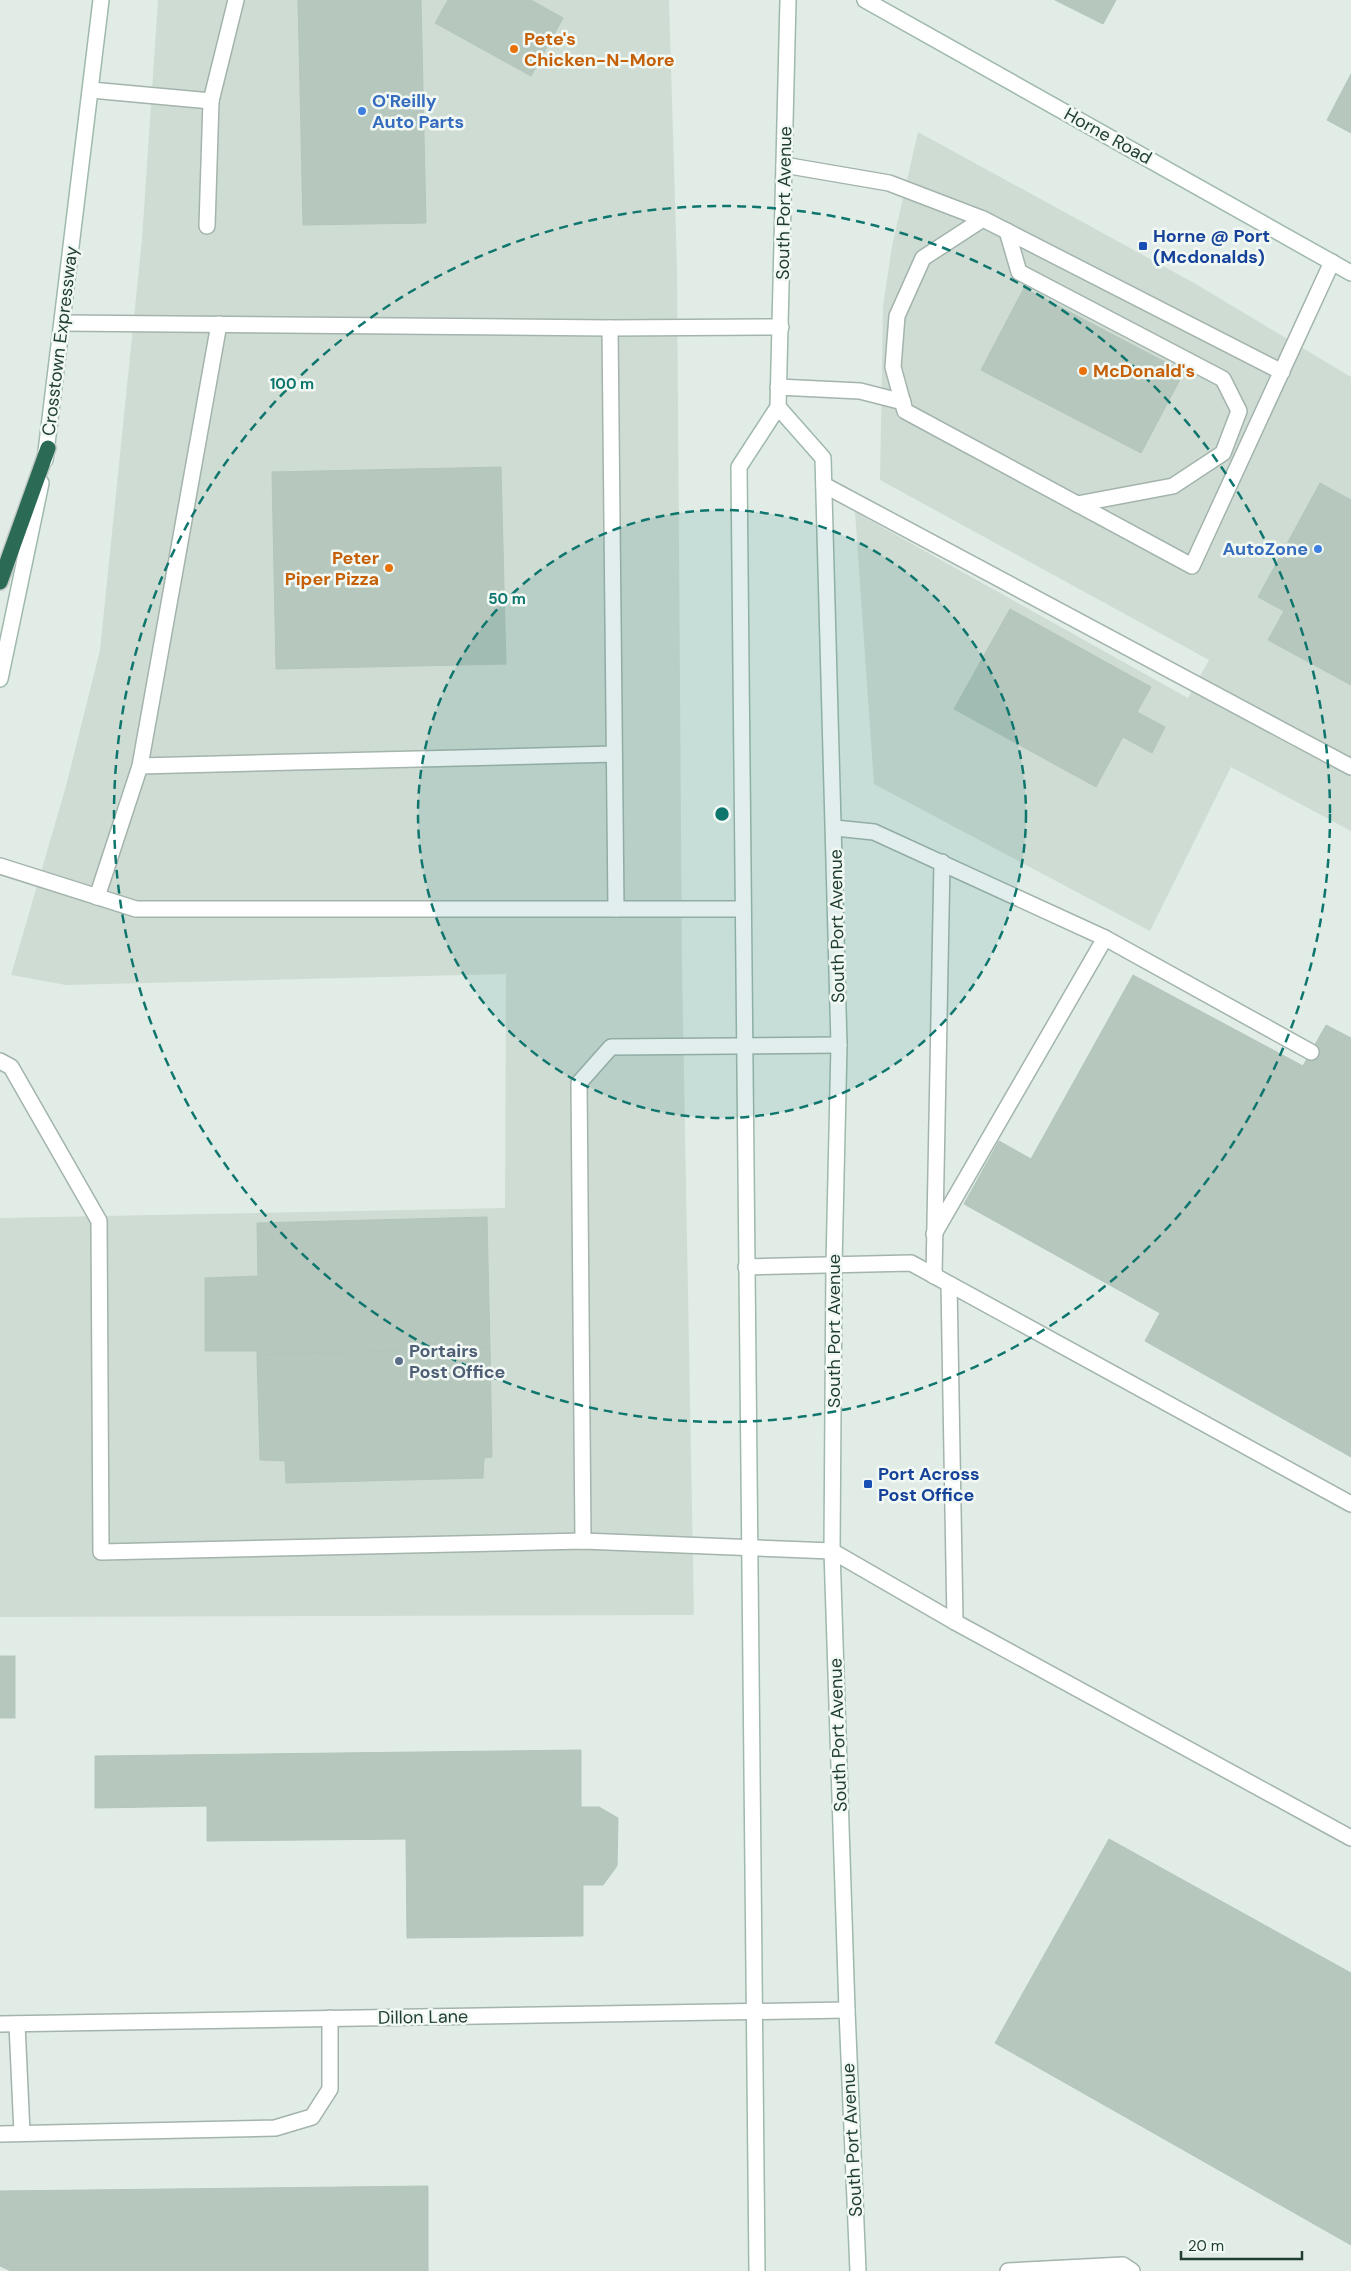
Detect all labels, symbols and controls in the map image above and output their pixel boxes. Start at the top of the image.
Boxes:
place label: Pete's Chicken-N-More [524,27,675,72]
marker: Pete's Chicken-N-More [508,43,520,55]
place label: O'Reilly Auto Parts [372,89,464,134]
street label: Horne Road [1060,102,1156,170]
marker: O'Reilly Auto Parts [356,105,368,117]
street label: South Port Avenue [771,126,797,280]
place label: Horne @ Port (Mcdonalds) [1153,224,1270,269]
marker: Horne @ Port (Mcdonalds) [1137,240,1149,252]
street label: Crosstown Expressway [36,245,84,437]
place label: McDonald's [1093,359,1195,383]
marker: McDonald's [1077,365,1089,377]
text: 100 m [270,374,314,394]
place label: AutoZone [1222,537,1308,561]
marker: AutoZone [1312,543,1324,555]
place label: Peter Piper Pizza [285,546,379,591]
marker: Peter Piper Pizza [383,562,395,574]
text: 50 m [488,589,526,609]
centre of rings [713,805,731,823]
street label: South Port Avenue [824,849,850,1003]
street label: South Port Avenue [822,1254,846,1408]
place label: Portairs Post Office [409,1339,506,1384]
marker: Portairs Post Office [393,1355,405,1367]
place label: Port Across Post Office [878,1462,980,1507]
marker: Port Across Post Office [862,1478,874,1490]
street label: South Port Avenue [823,1658,853,1812]
street label: Dillon Lane [378,2004,468,2030]
street label: South Port Avenue [836,2063,868,2217]
scale bar [1181,2228,1302,2260]
text: 20 m [1188,2236,1224,2256]

